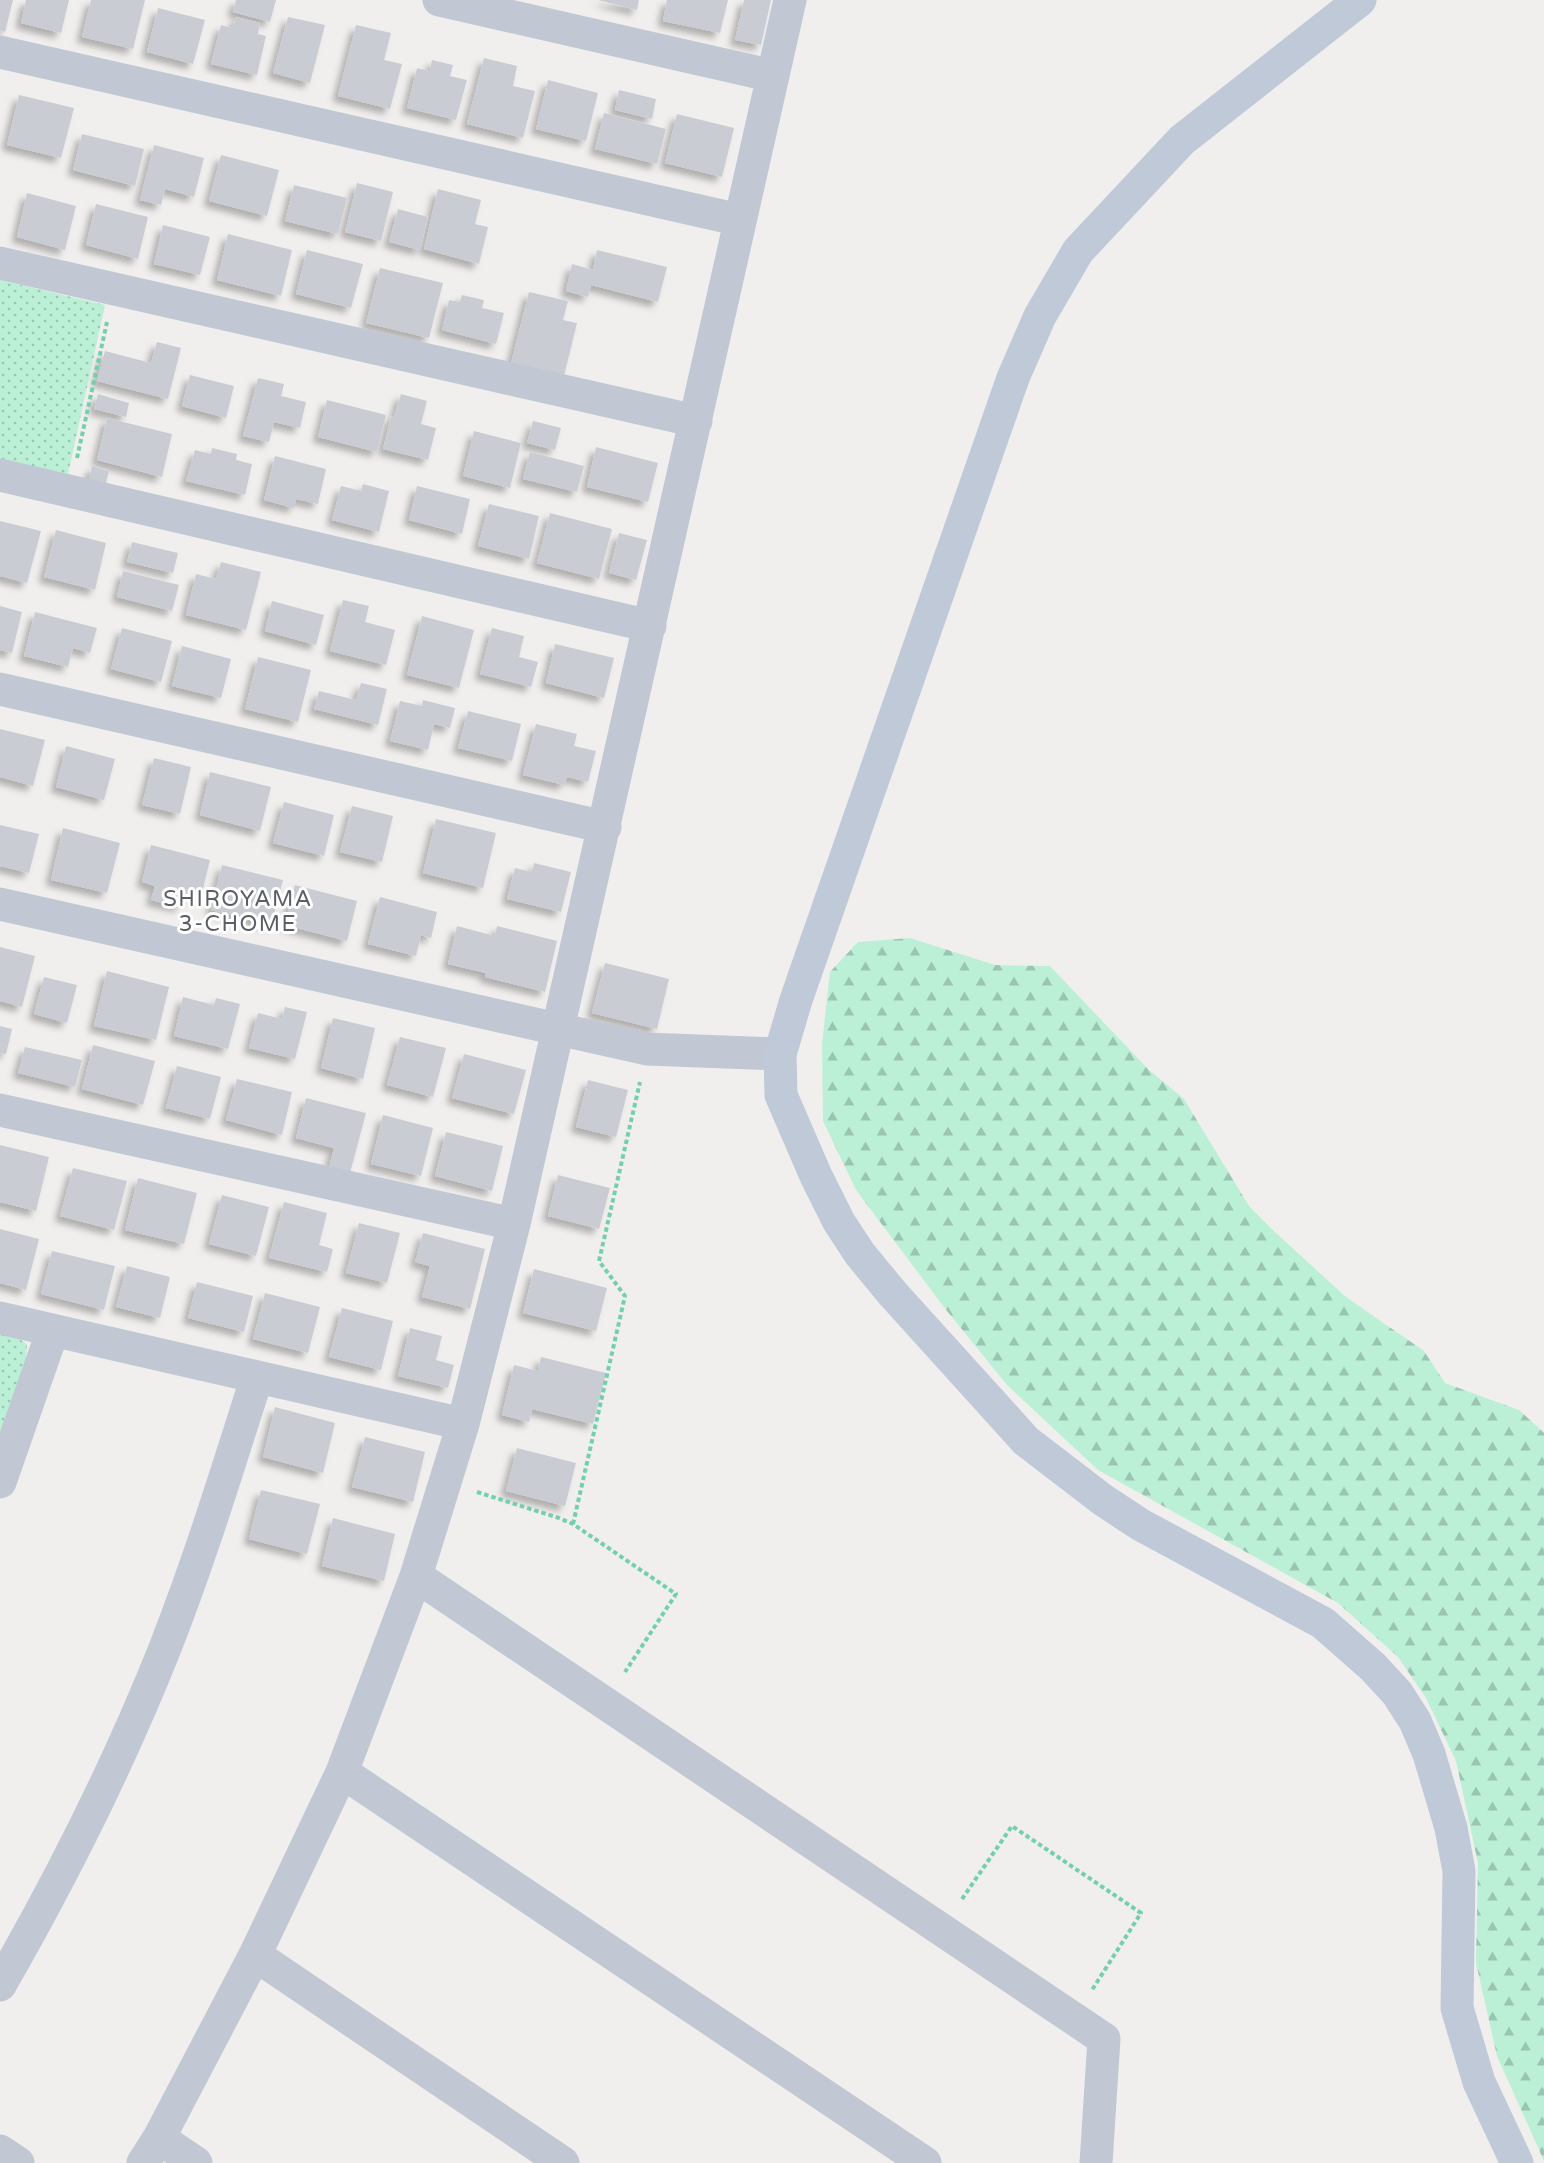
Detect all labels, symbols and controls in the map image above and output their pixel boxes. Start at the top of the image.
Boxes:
district label: SHIROYAMA 3-CHOME [163,886,313,937]

